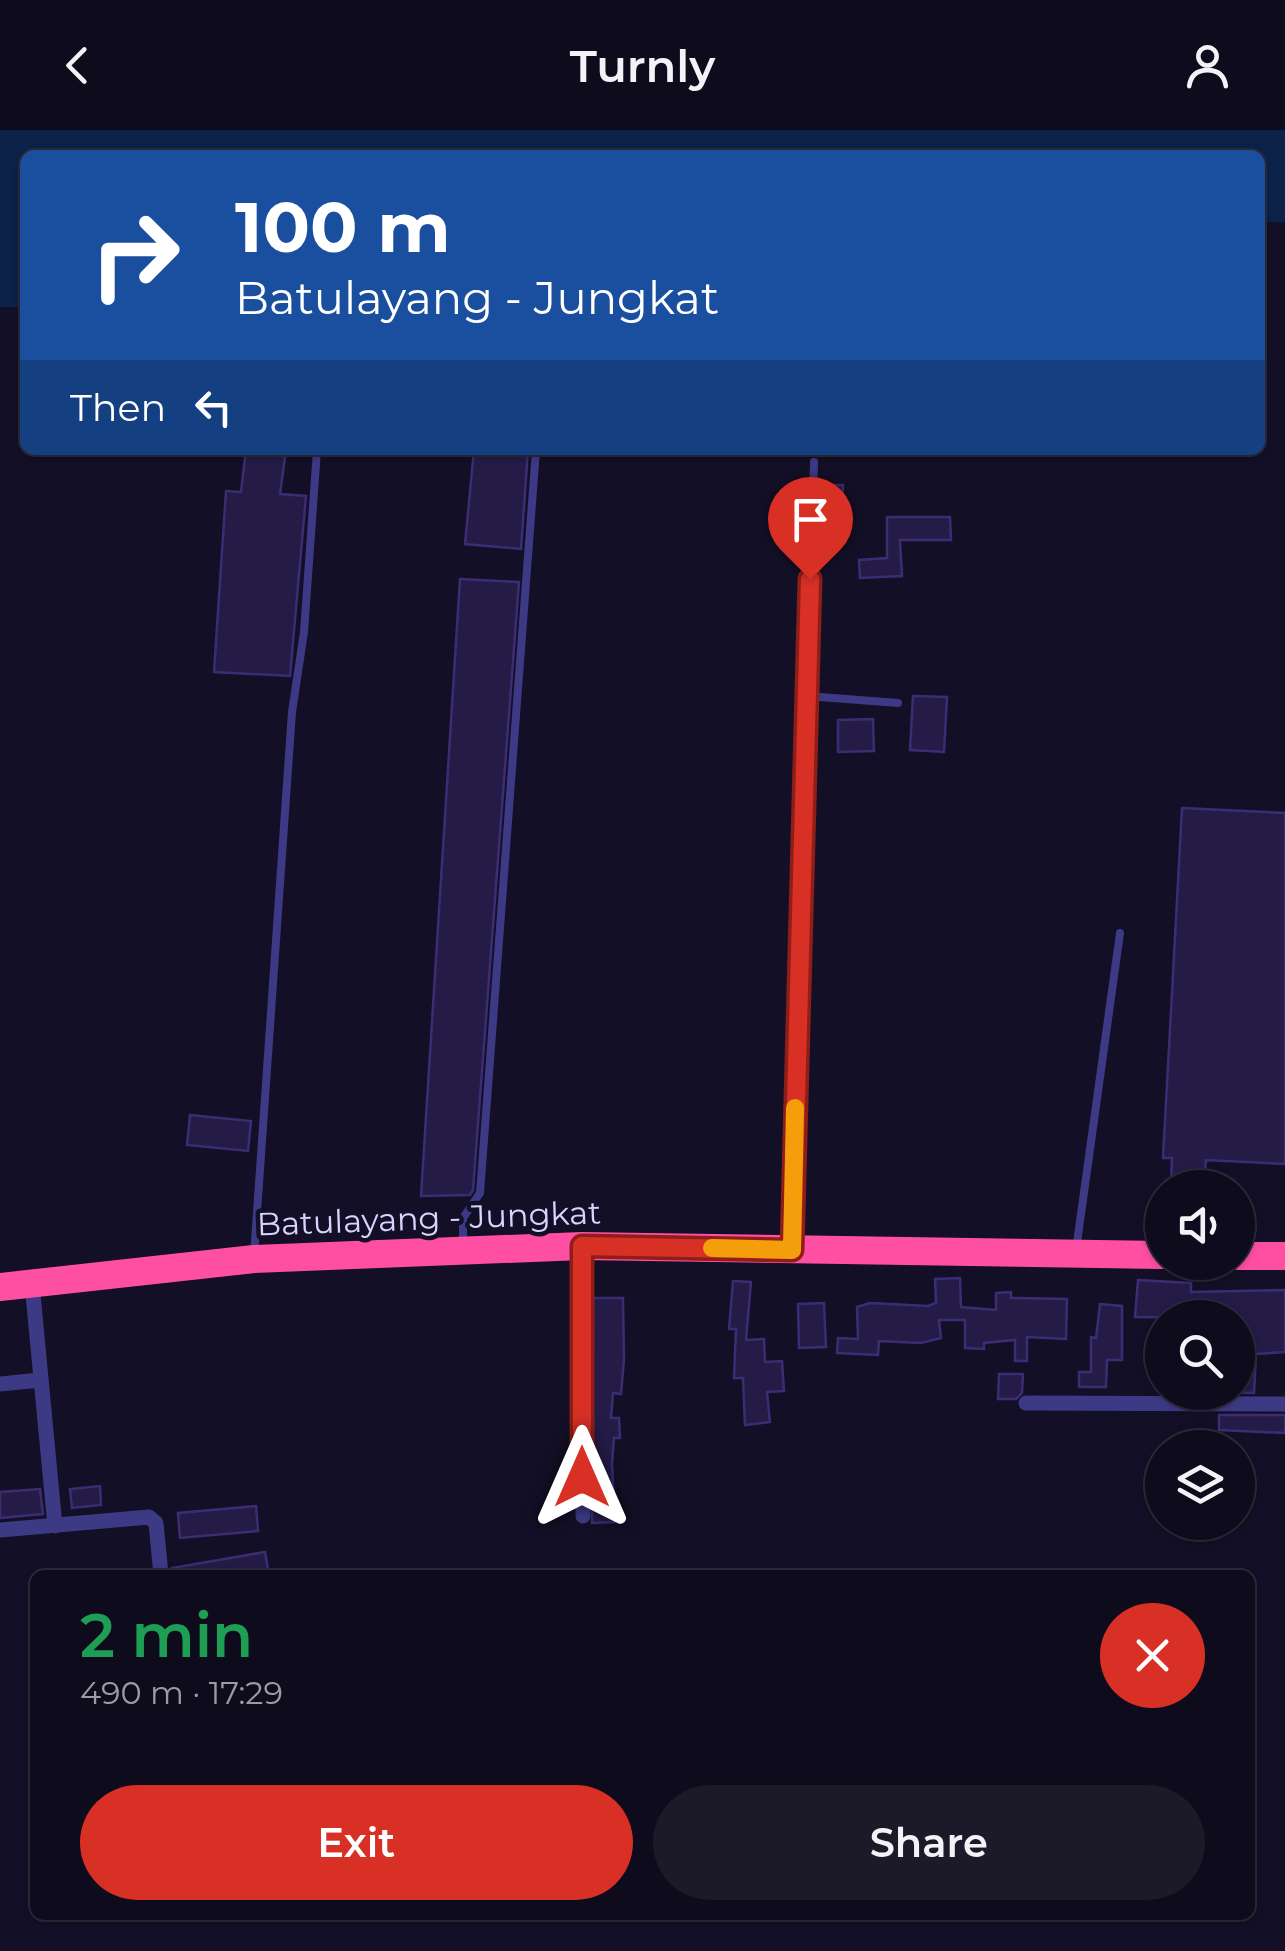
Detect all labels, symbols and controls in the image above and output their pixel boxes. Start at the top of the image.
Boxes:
icon: back [50,38,105,93]
text: Turnly [570,38,715,93]
icon: person [1180,38,1235,93]
text: 100 m [235,184,451,270]
icon: right [70,190,200,320]
text: Batulayang - Jungkat [235,270,719,325]
icon: left [186,380,241,435]
text: Then [70,384,166,431]
pin [768,477,853,580]
icon: arrive [783,492,838,547]
map controls [1145,1170,1255,1540]
button: sound [1145,1170,1255,1280]
street label: Batulayang - Jungkat [256,1193,602,1243]
button: search [1145,1300,1255,1410]
position arrow [530,1425,634,1529]
button: layers [1145,1430,1255,1540]
text: 2 min [80,1599,253,1672]
button: close [1100,1603,1205,1708]
text: 490 m · 17:29 [80,1673,283,1712]
button: Exit [80,1785,633,1900]
button: Share [653,1785,1205,1900]

